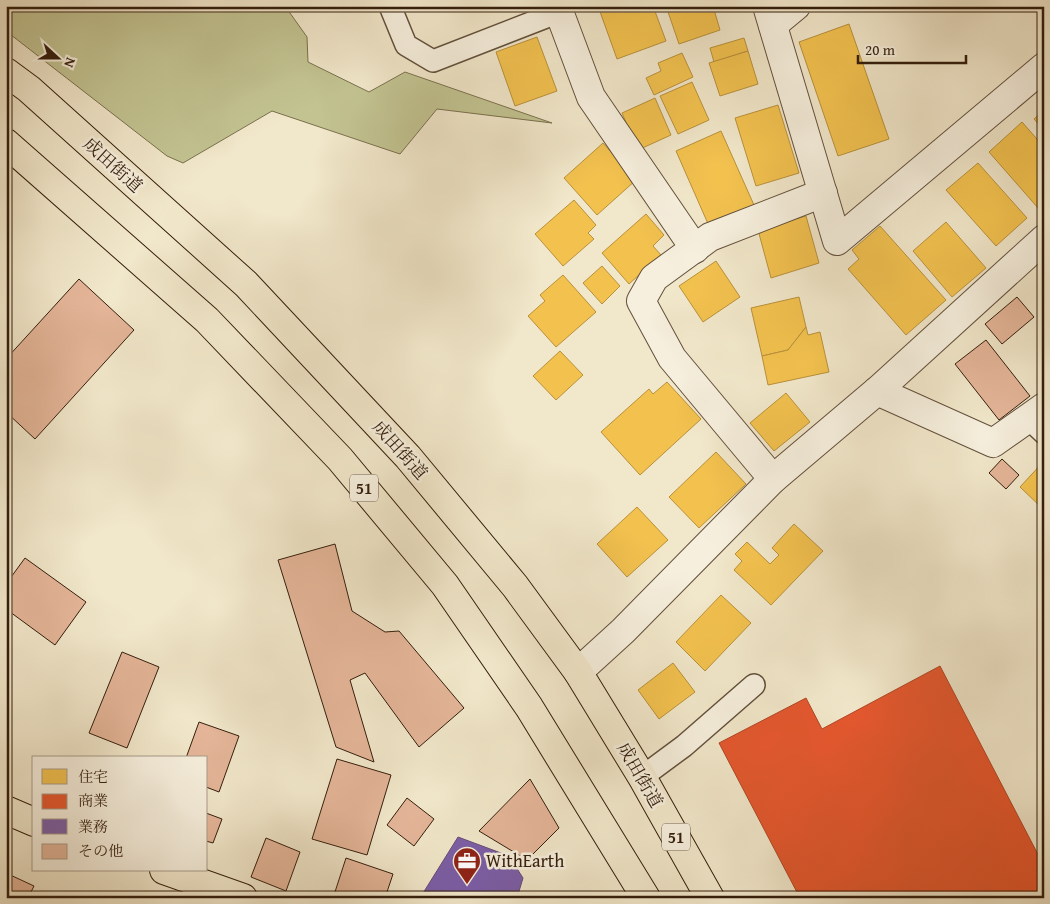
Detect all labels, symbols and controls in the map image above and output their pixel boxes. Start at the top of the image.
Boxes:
north arrow [32,32,82,82]
scale bar [858,32,965,64]
text: 20 m [865,39,896,60]
text: N [59,55,81,71]
street label: 成田街道 [78,131,149,199]
street label: 成田街道 [366,414,434,485]
road number: 51 [350,474,378,502]
street label: 成田街道 [611,737,670,813]
legend [32,756,208,872]
text: 住宅 [78,766,108,787]
text: 商業 [78,790,108,811]
text: 業務 [78,816,108,837]
road number: 51 [662,824,690,850]
text: その他 [78,840,123,861]
office icon: WithEarth [452,846,482,885]
place label: WithEarth [486,847,564,874]

